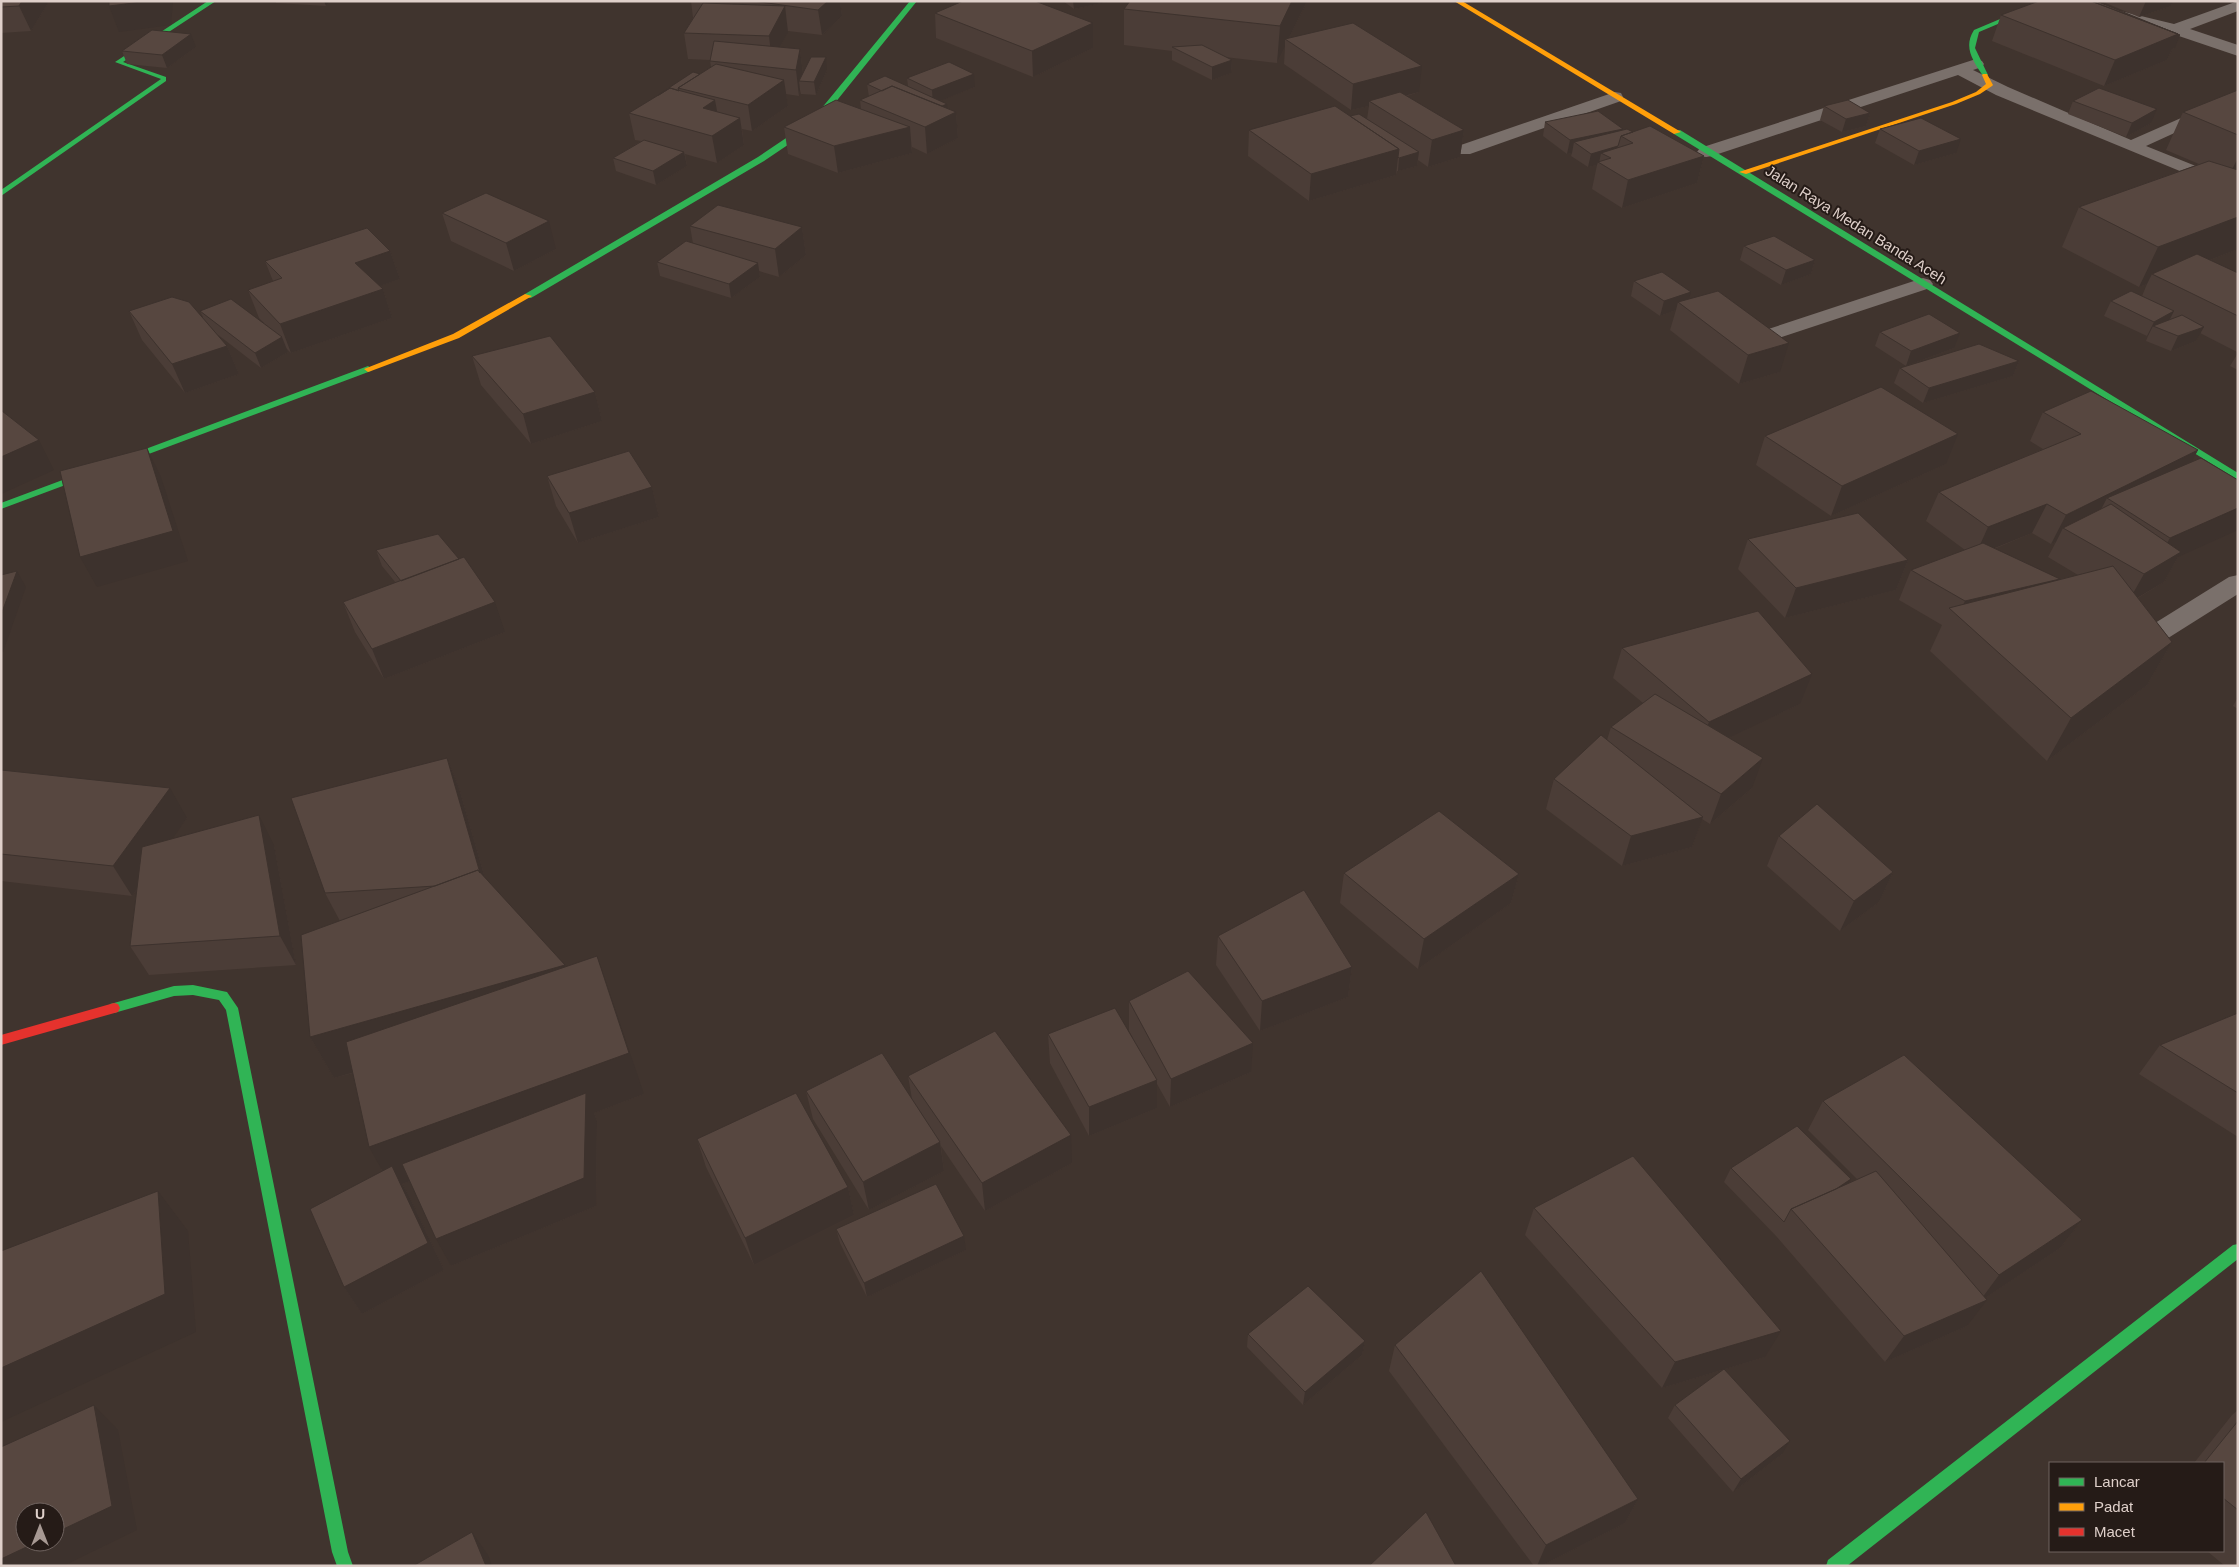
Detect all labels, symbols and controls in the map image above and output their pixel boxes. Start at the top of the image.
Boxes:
street label: Jalan Raya Medan Banda Aceh [1763,162,1950,287]
legend [2049,1462,2224,1552]
text: Lancar [2094,1473,2140,1490]
text: Padat [2094,1498,2134,1515]
north arrow [15,1502,65,1552]
text: U [35,1506,45,1522]
text: Macet [2094,1523,2136,1540]

